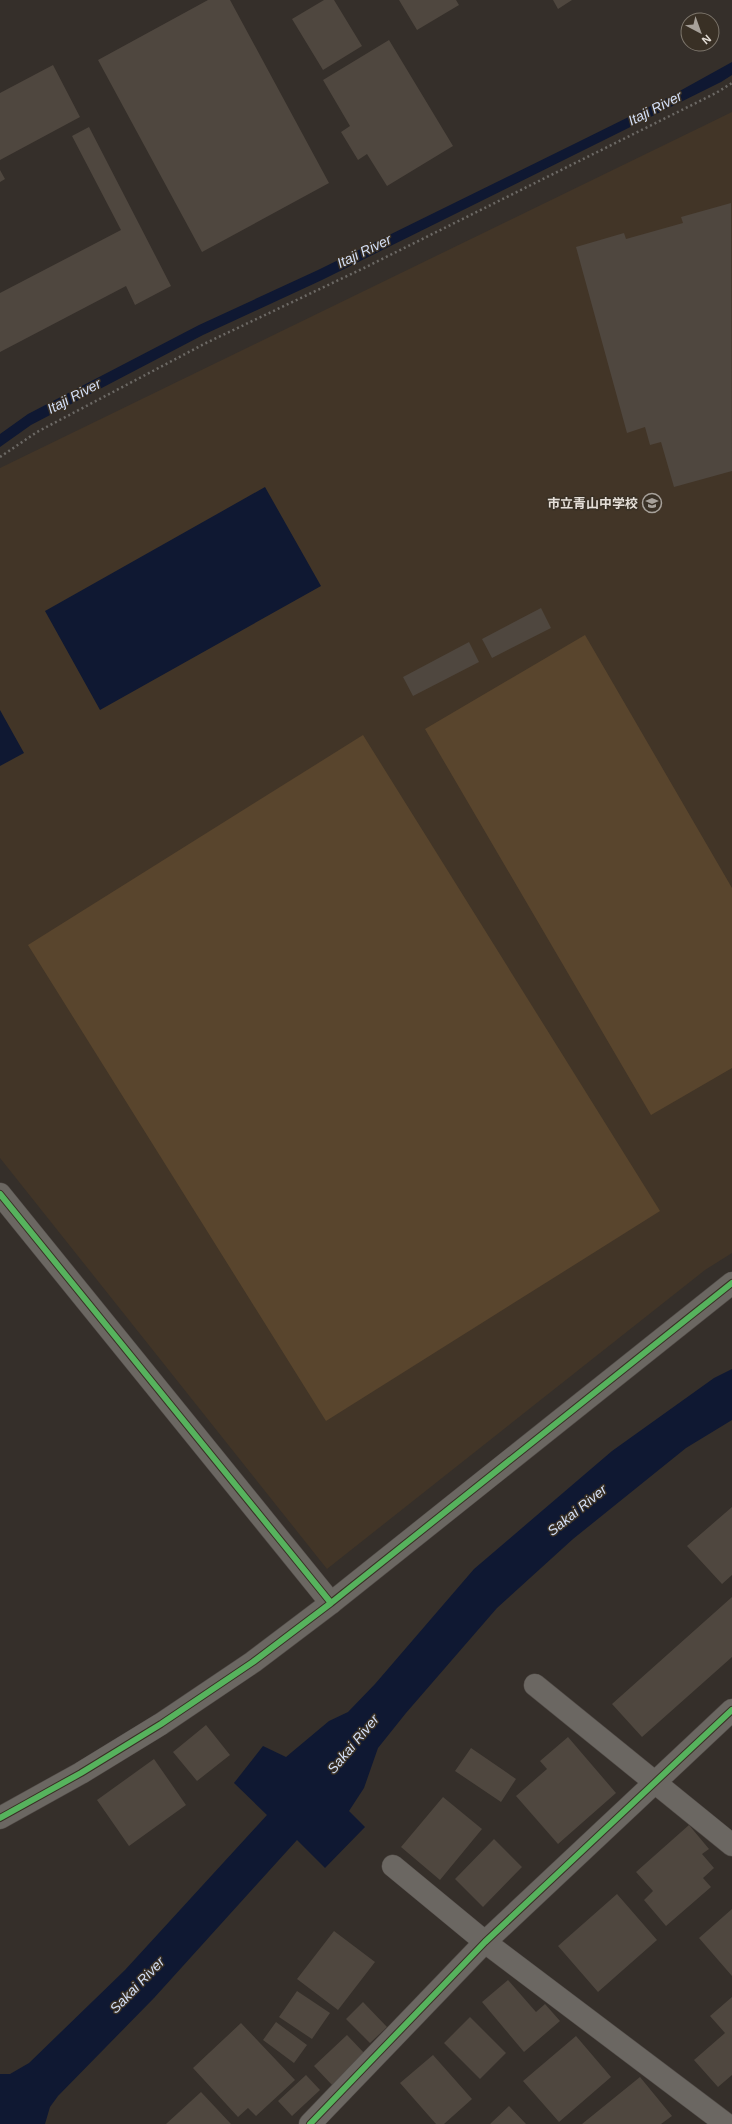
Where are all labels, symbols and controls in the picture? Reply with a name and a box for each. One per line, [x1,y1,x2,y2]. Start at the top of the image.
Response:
north arrow [680,12,720,52]
text: N [700,32,713,47]
water label: Itaji River [625,87,686,128]
water label: Itaji River [334,230,395,271]
water label: Itaji River [44,375,105,417]
school or university icon: 市立青山中学校 [641,492,663,514]
place label: 市立青山中学校 [547,496,638,511]
water label: Sakai River [544,1480,611,1539]
water label: Sakai River [324,1710,383,1777]
water label: Sakai River [106,1953,169,2016]

